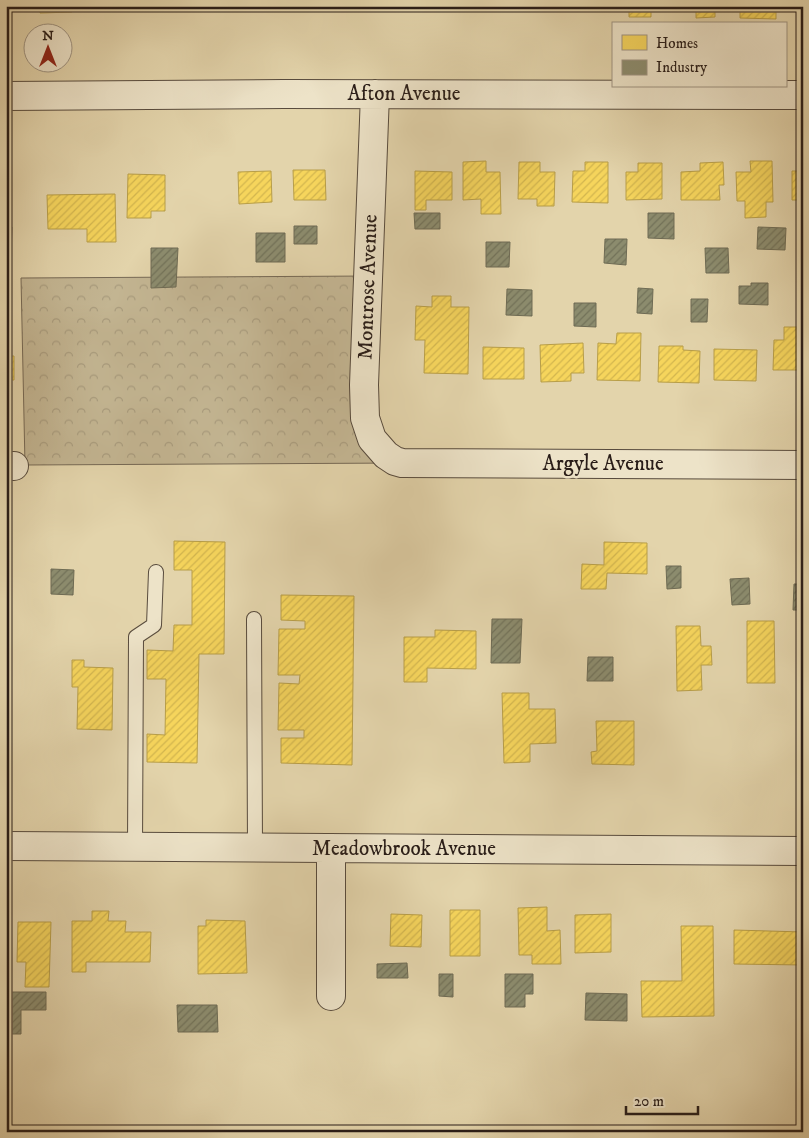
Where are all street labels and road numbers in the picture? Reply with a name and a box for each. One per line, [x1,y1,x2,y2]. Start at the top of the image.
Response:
street label: Afton Avenue [347,81,461,107]
street label: Montrose Avenue [352,214,384,360]
street label: Argyle Avenue [542,451,664,477]
street label: Meadowbrook Avenue [312,836,496,862]

